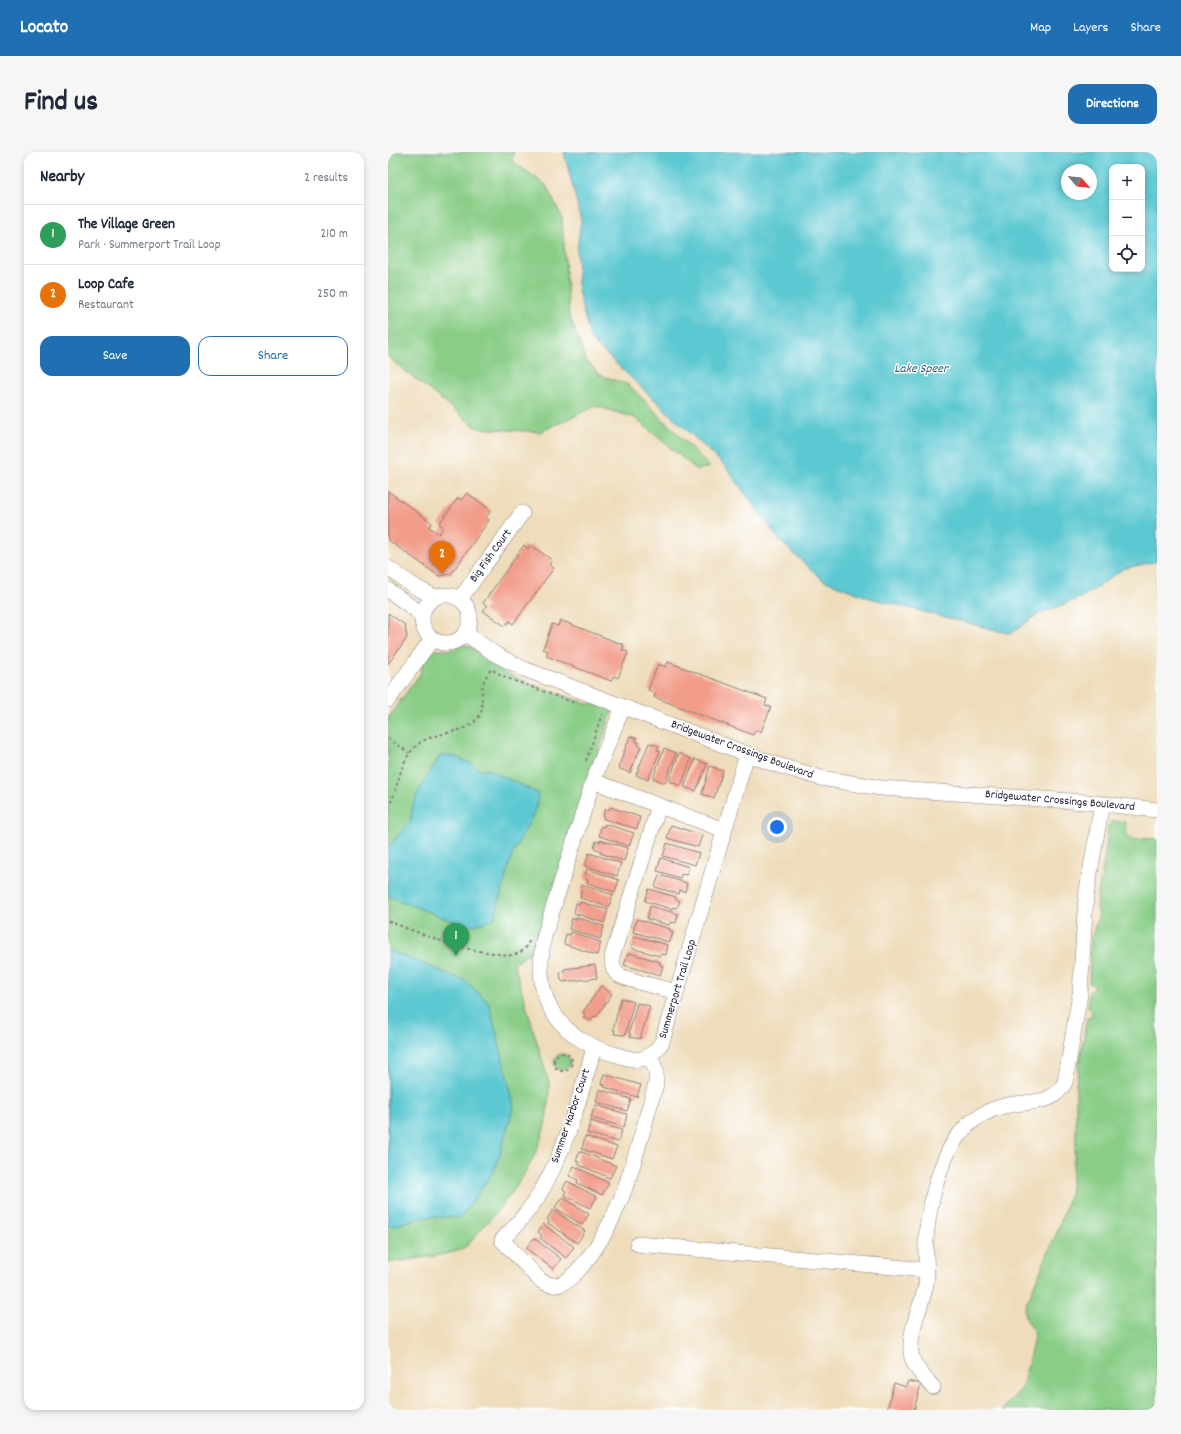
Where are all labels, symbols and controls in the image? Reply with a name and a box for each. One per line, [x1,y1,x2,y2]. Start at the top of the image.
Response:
text: Locato [20,15,68,42]
text: Map [1030,18,1051,38]
text: Layers [1073,18,1108,38]
text: Share [1130,18,1161,38]
text: Find us [24,84,98,124]
button: Directions [1068,84,1157,124]
north arrow [1061,164,1097,200]
map controls [1109,164,1145,272]
button: + [1109,164,1145,200]
text: Nearby [40,166,84,190]
text: 2 results [304,169,348,188]
button: − [1109,200,1145,236]
text: The Village Green [78,214,175,236]
text: 1 [52,225,54,244]
text: 210 m [320,225,348,244]
text: Park · Summerport Trail Loop [78,236,221,255]
button: locate [1109,236,1145,272]
text: Loop Cafe [78,274,134,296]
text: 2 [50,285,56,304]
text: 250 m [317,285,348,304]
text: Restaurant [78,296,134,315]
button: Save [40,336,190,376]
button: Share [198,336,348,376]
water label: Lake Speer [894,360,950,379]
street label: Big Fish Court [466,525,516,586]
pin: 2 [429,541,455,574]
street label: Bridgewater Crossings Boulevard [668,716,816,784]
street label: Bridgewater Crossings Boulevard [984,786,1136,816]
your location [767,817,787,837]
pin: 1 [443,923,469,956]
street label: Summerport Trail Loop [655,937,701,1041]
street label: Summer Harbor Court [547,1066,595,1165]

